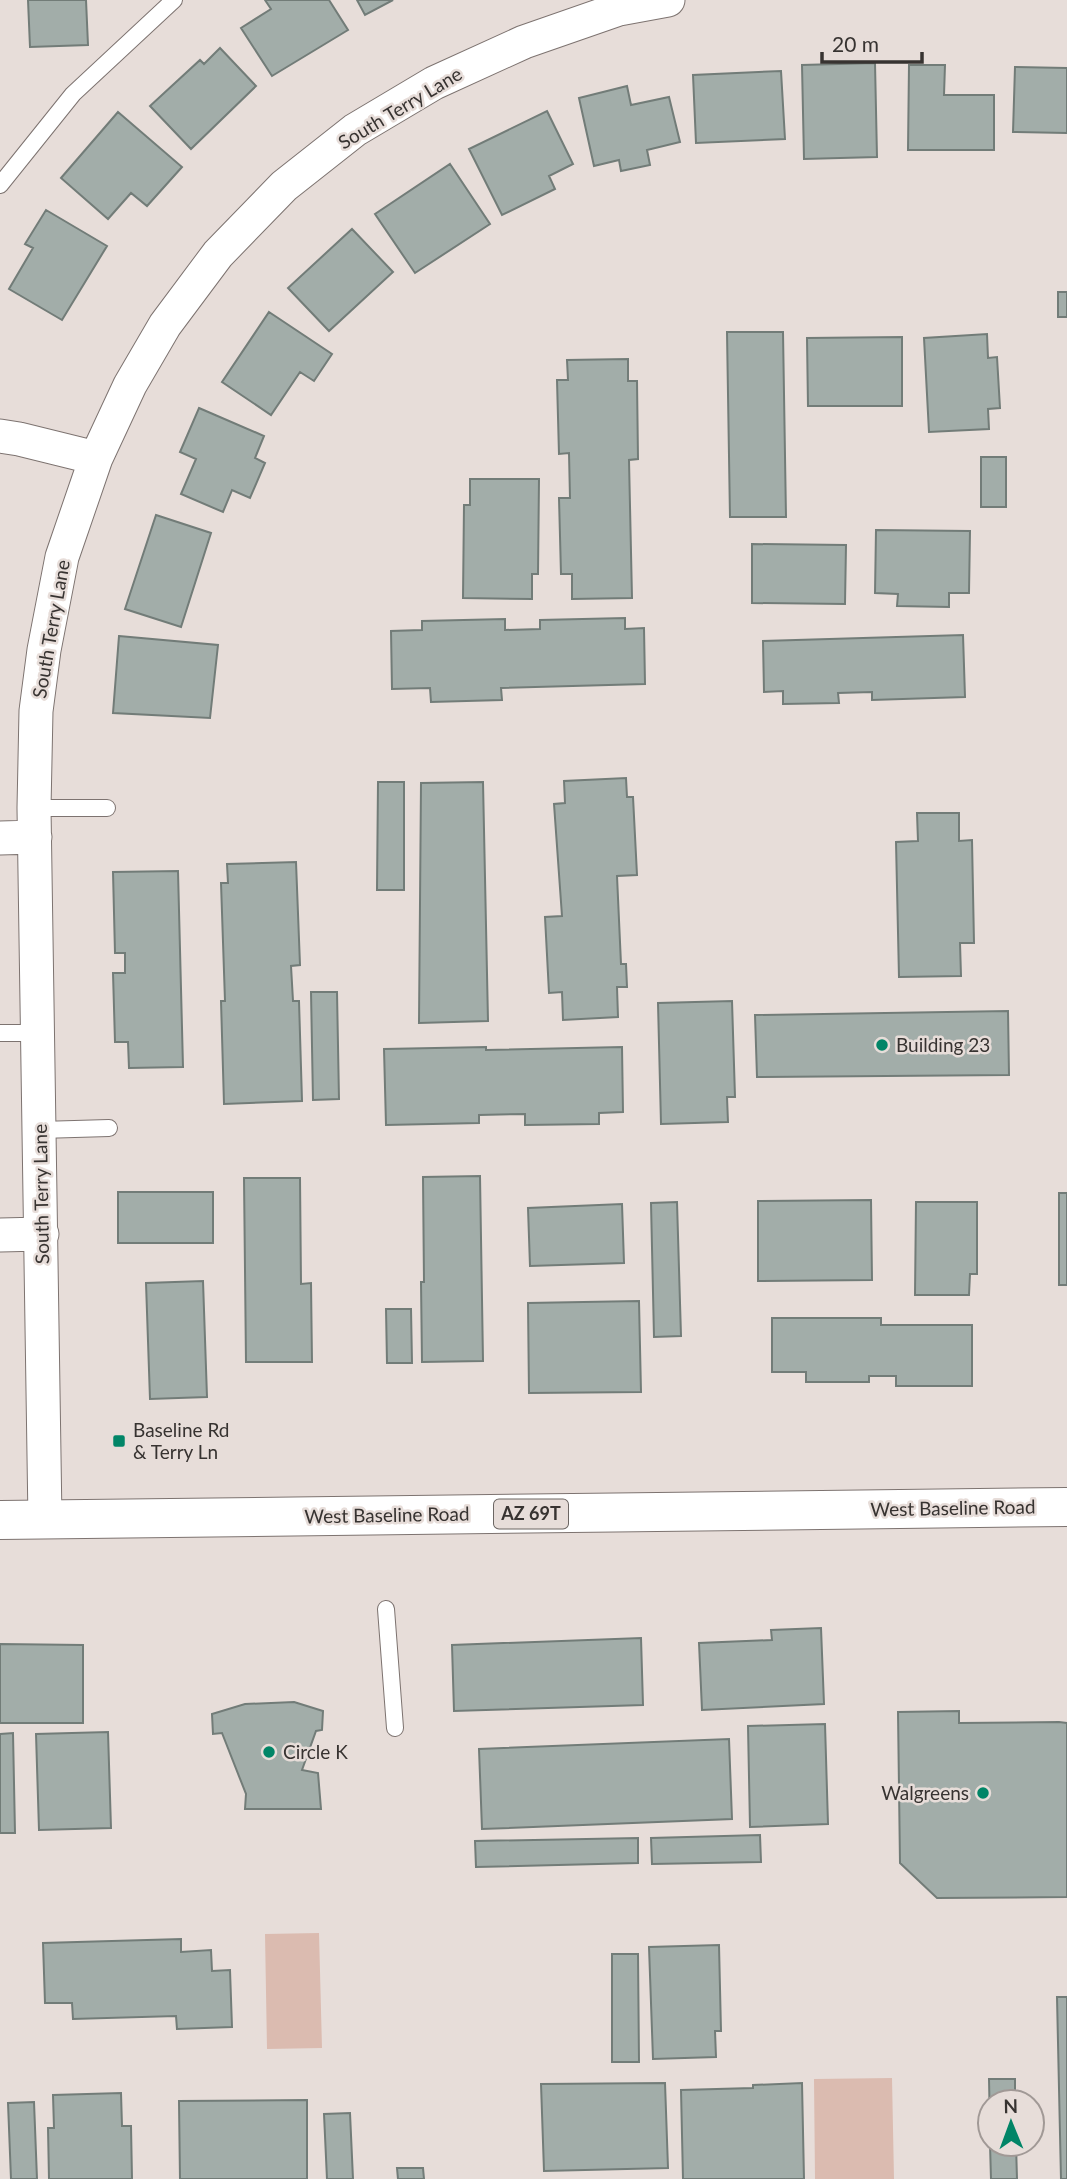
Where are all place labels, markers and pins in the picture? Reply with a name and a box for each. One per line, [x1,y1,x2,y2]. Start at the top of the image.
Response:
place label: Building 23 [896,1033,990,1056]
marker: Building 23 [874,1037,890,1053]
place label: Baseline Rd & Terry Ln [133,1418,229,1463]
marker: Baseline Rd & Terry Ln [111,1433,127,1449]
place label: Circle K [283,1740,348,1763]
marker: Circle K [261,1744,277,1760]
place label: Walgreens [881,1781,969,1804]
marker: Walgreens [975,1785,991,1801]

